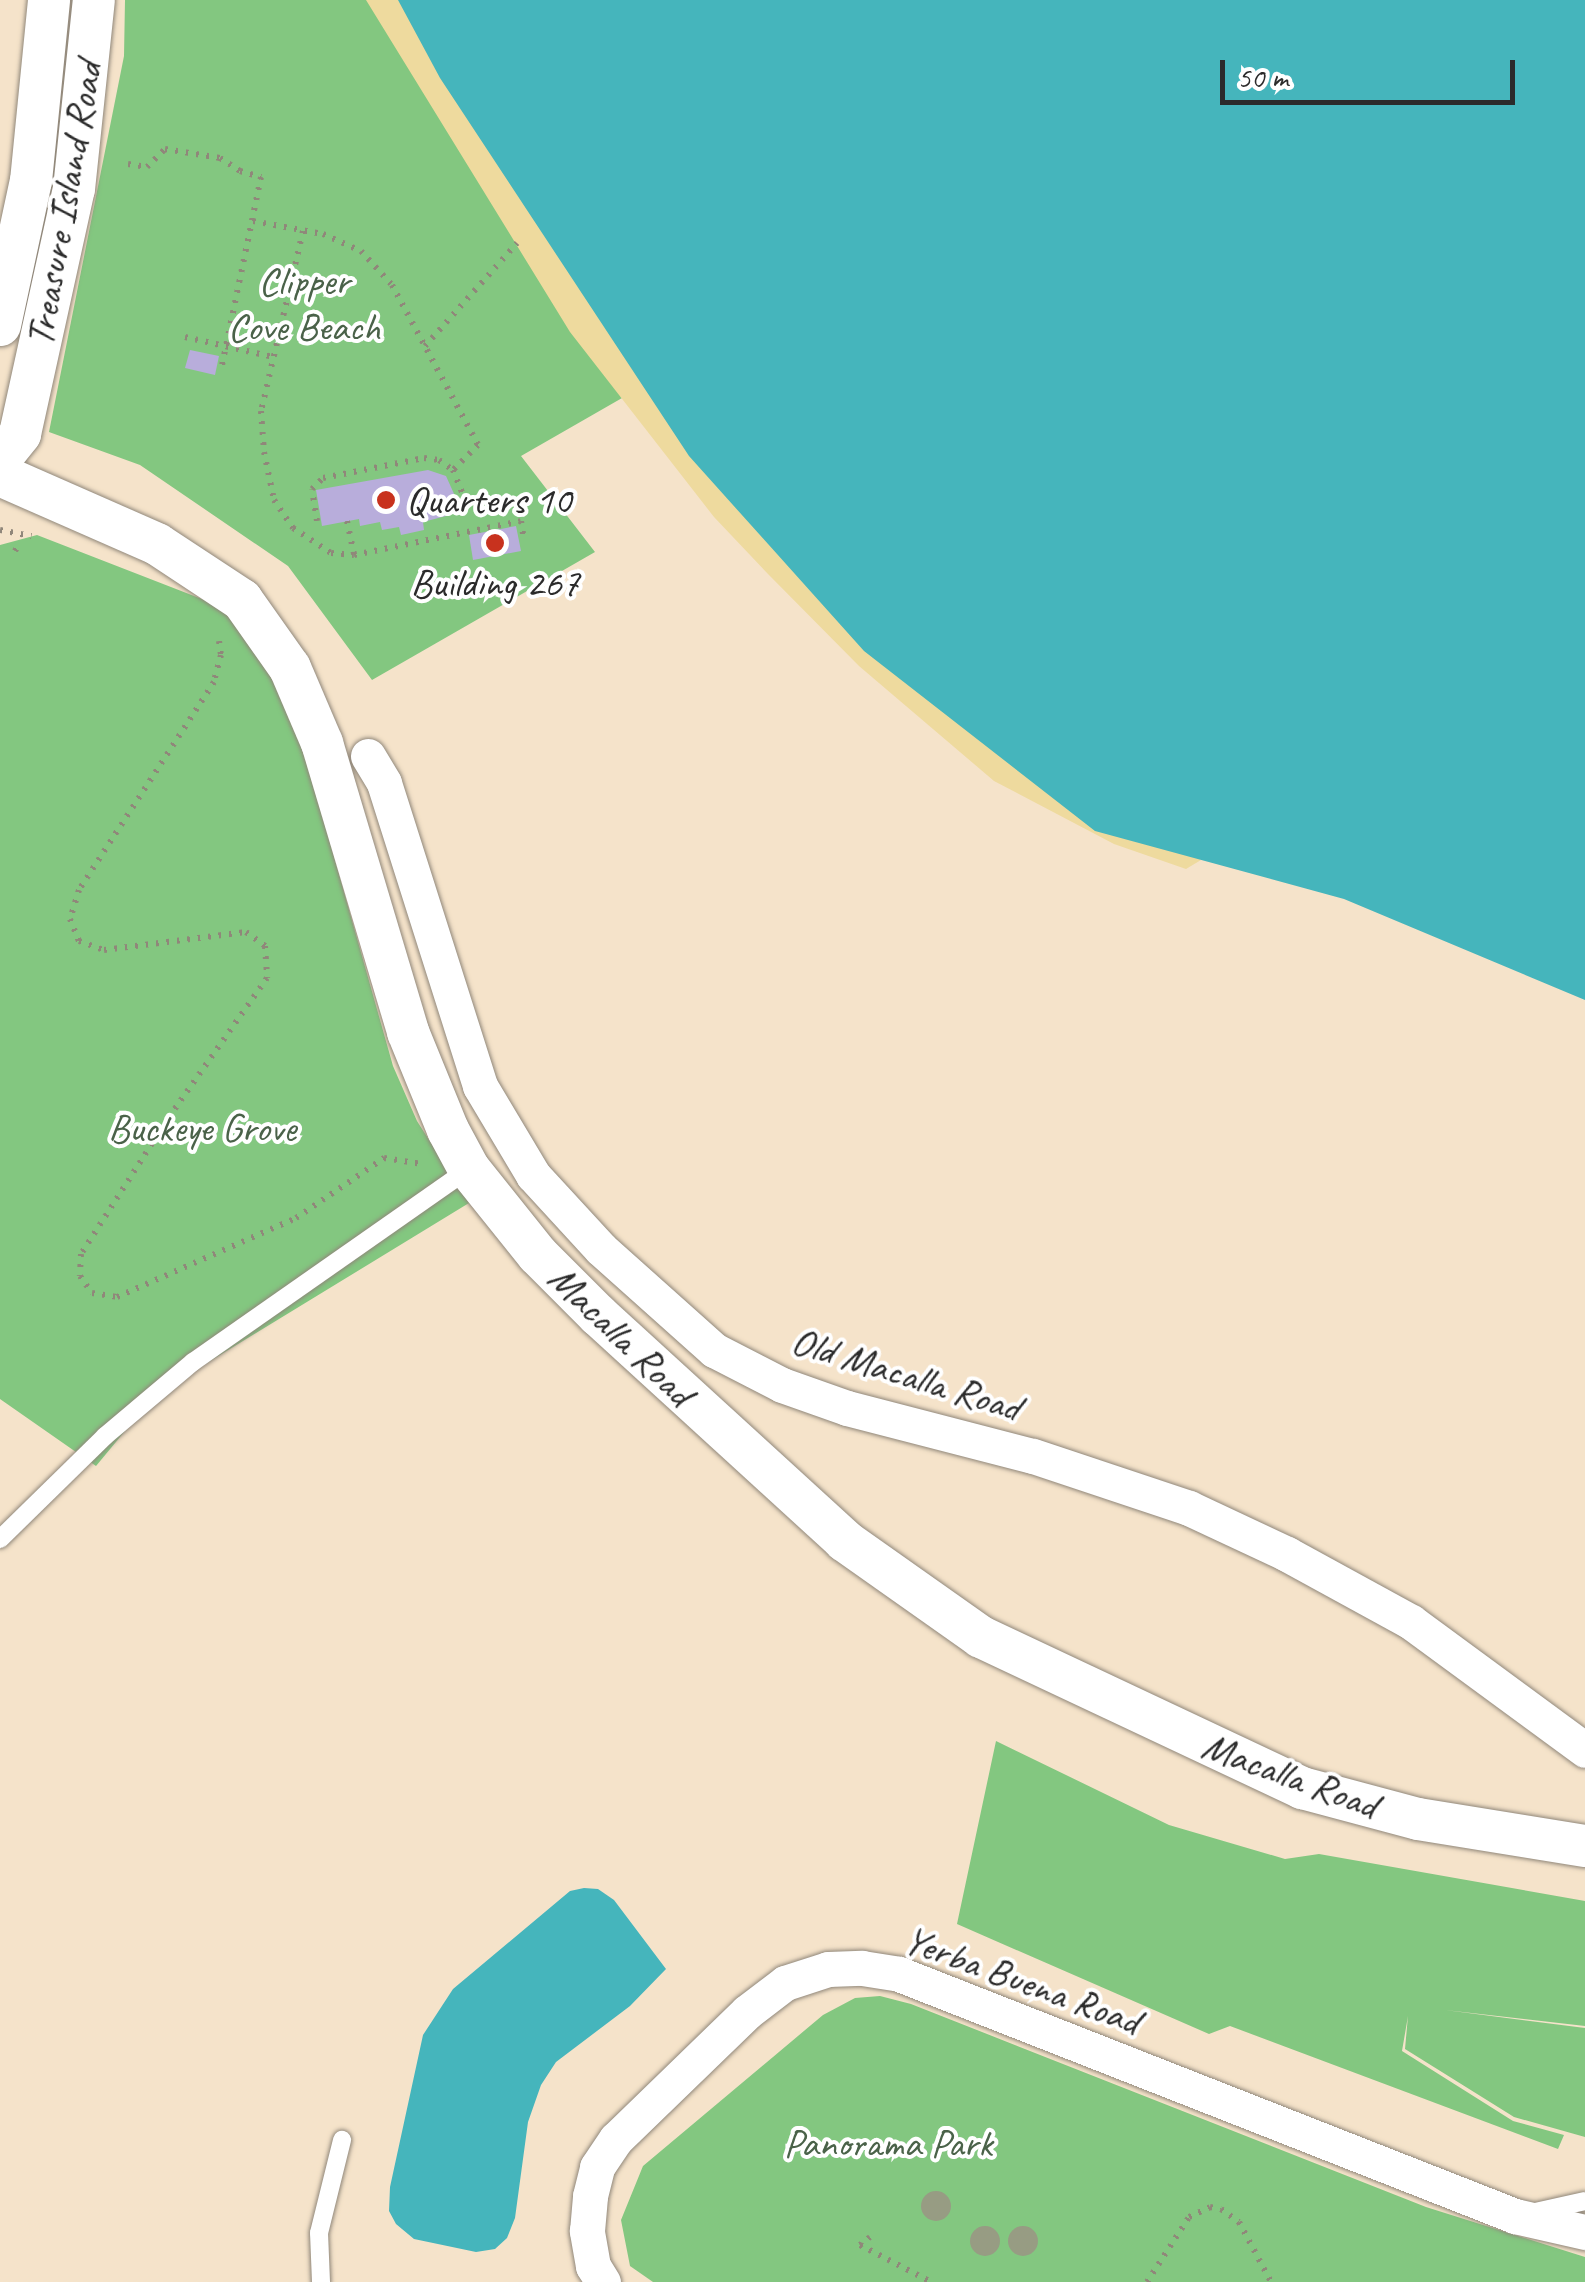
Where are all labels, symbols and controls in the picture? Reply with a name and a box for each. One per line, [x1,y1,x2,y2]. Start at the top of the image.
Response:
scale bar [1225,40,1520,102]
street label: Treasure Island Road [15,58,113,350]
text: 50 m [1237,58,1288,96]
park label: Clipper Cove Beach [228,257,380,351]
place label: Quarters 10 [406,476,571,524]
marker: Quarters 10 [375,489,397,511]
marker: Building 267 [484,532,506,554]
place label: Building 267 [411,559,579,607]
park label: Buckeye Grove [108,1104,296,1152]
street label: Macalla Road [538,1254,704,1416]
street label: Old Macalla Road [786,1317,1026,1431]
street label: Macalla Road [1196,1721,1384,1829]
street label: Yerba Buena Road [897,1915,1147,2045]
park label: Panorama Park [783,2119,993,2167]

